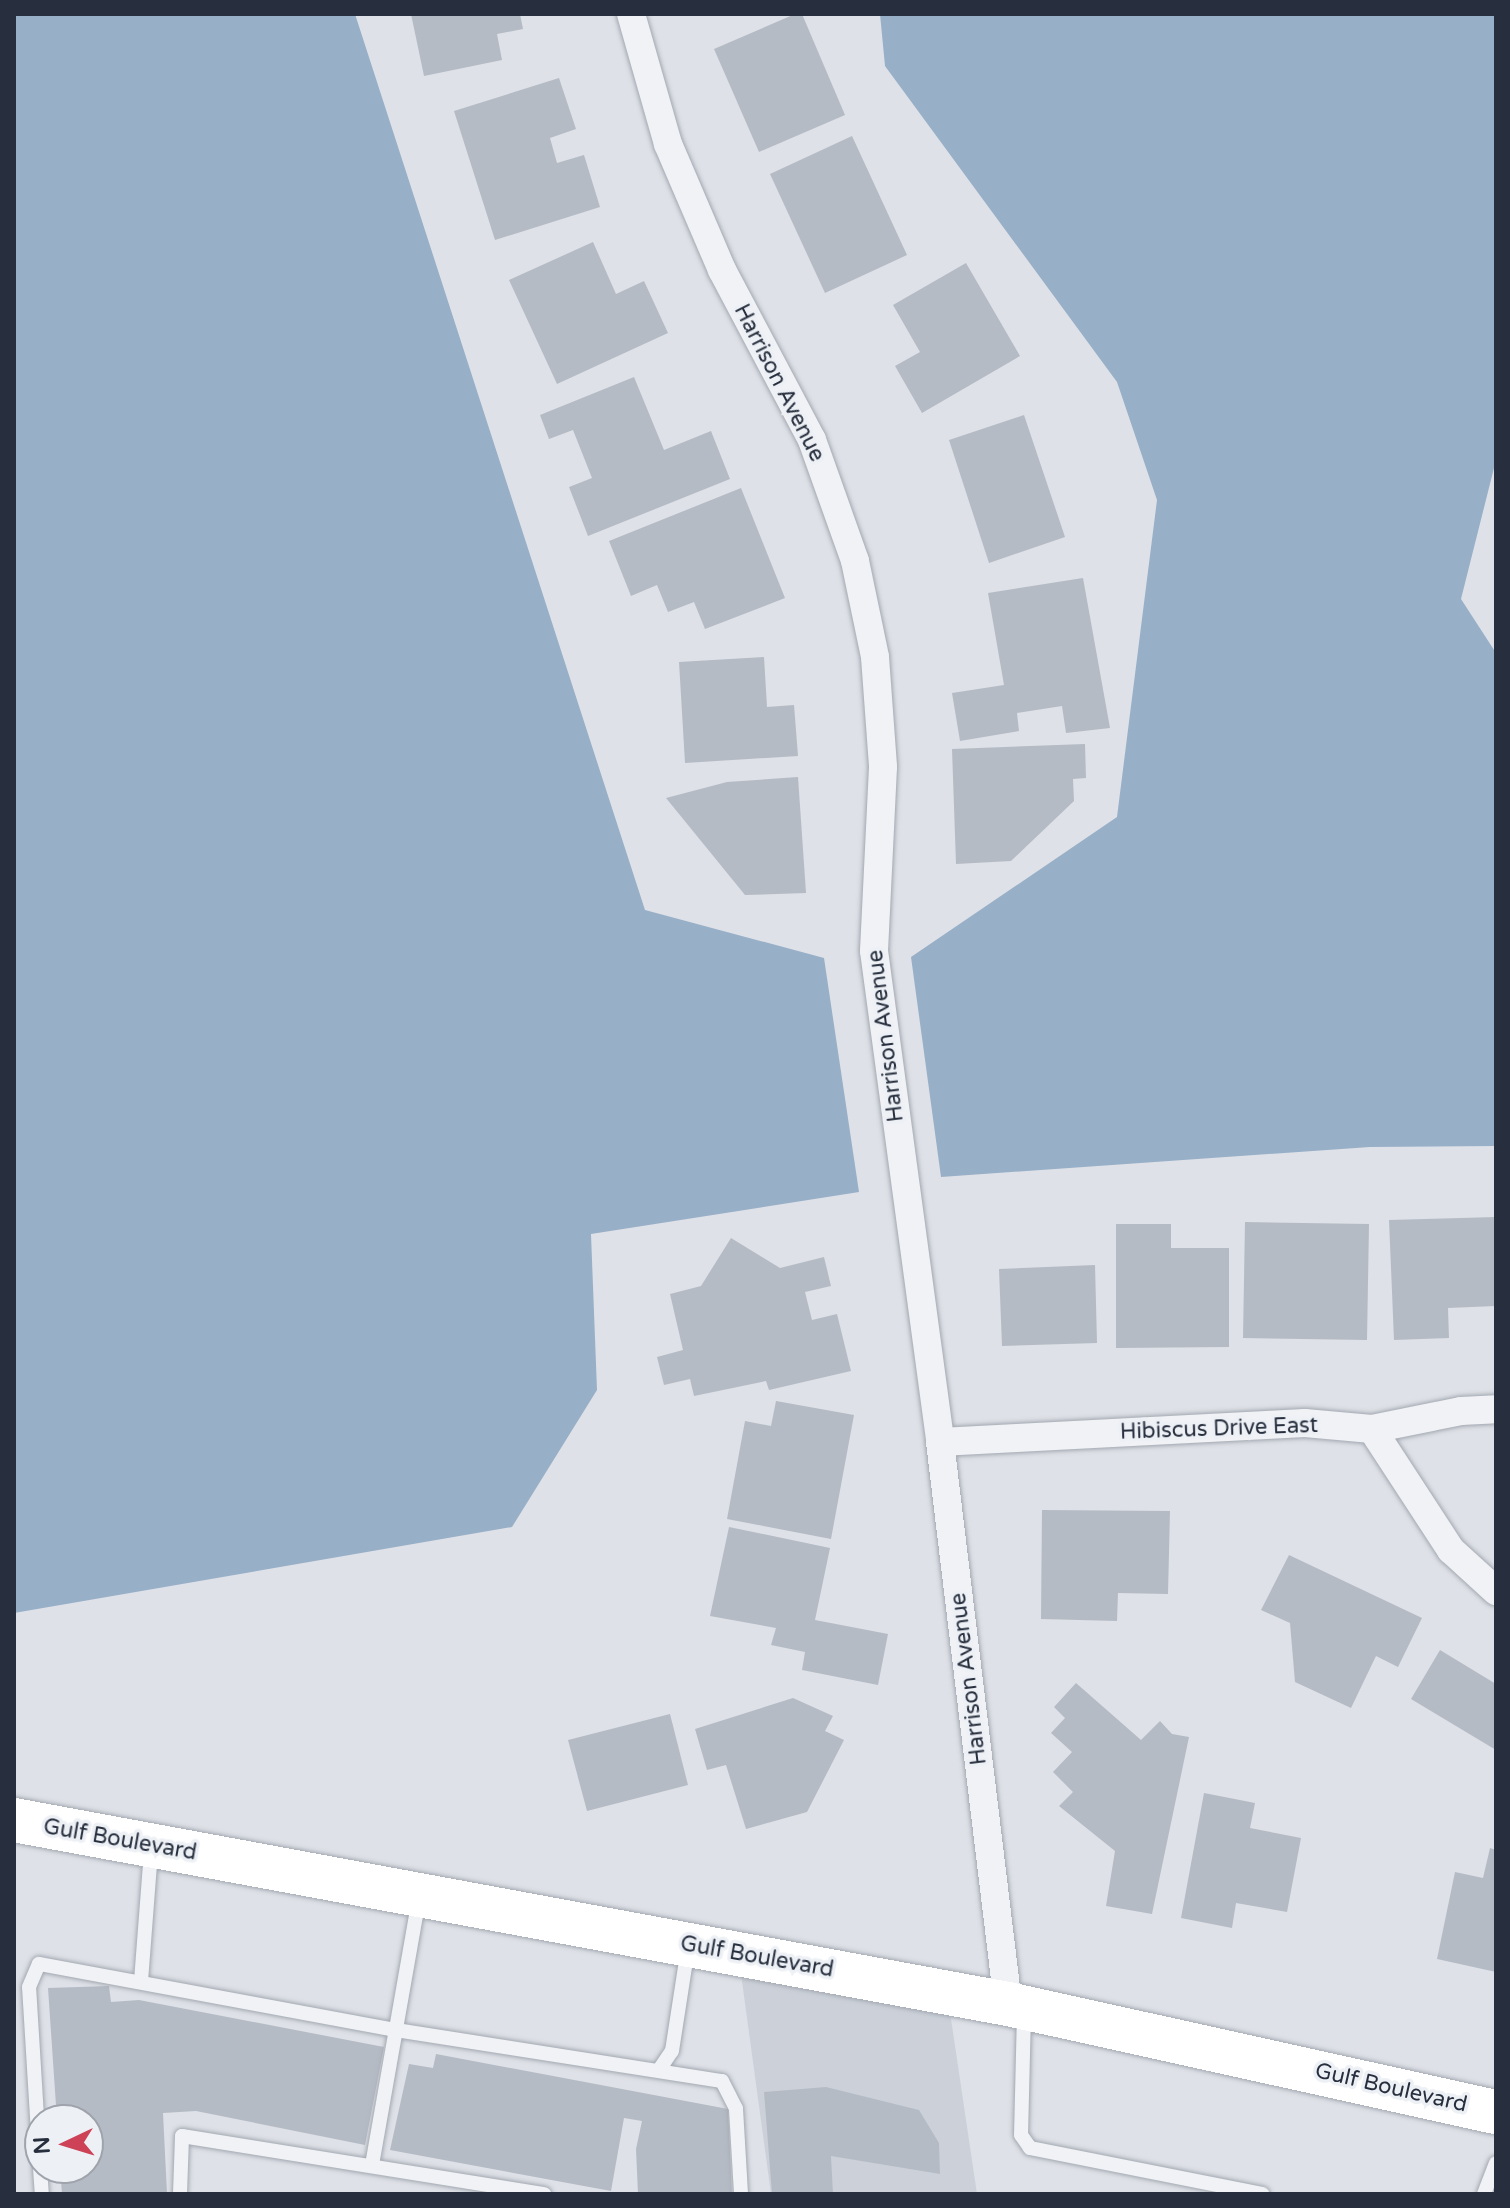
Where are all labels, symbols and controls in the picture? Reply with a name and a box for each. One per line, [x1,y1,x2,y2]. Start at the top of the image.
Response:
street label: Harrison Avenue [728,300,830,466]
street label: Harrison Avenue [862,948,910,1124]
street label: Hibiscus Drive East [1119,1412,1319,1446]
street label: Harrison Avenue [945,1591,993,1767]
street label: Gulf Boulevard [41,1814,199,1866]
street label: Gulf Boulevard [678,1931,836,1983]
street label: Gulf Boulevard [1312,2058,1470,2118]
north arrow [24,2104,104,2184]
text: N [28,2136,56,2155]

